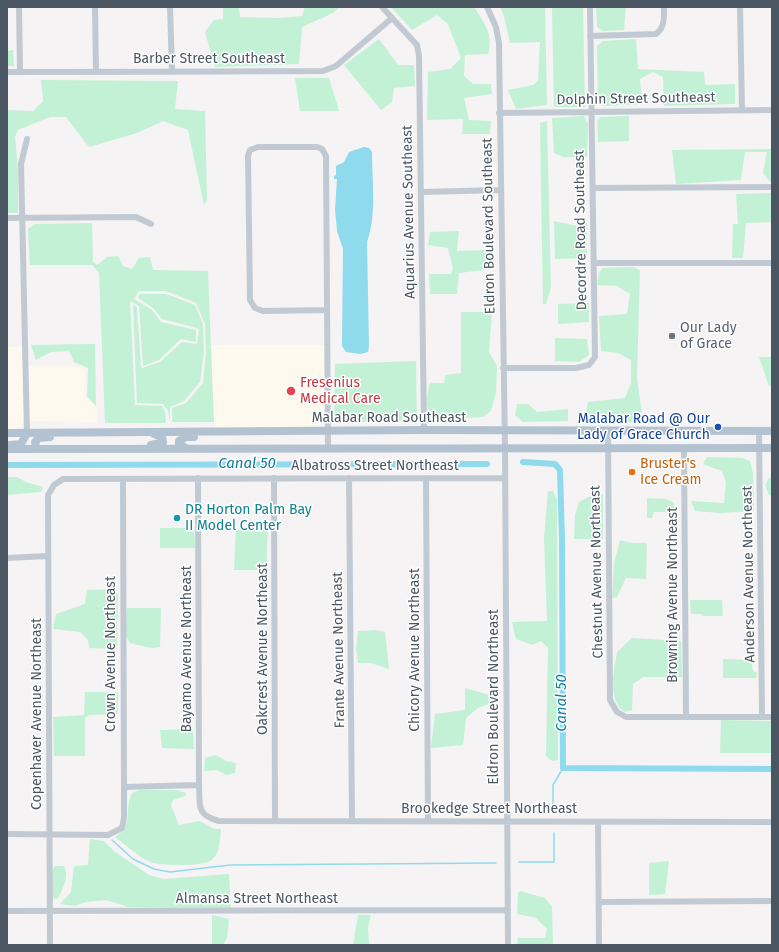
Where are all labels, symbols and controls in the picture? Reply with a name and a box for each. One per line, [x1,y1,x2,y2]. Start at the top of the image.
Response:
street label: Barber Street Southeast [133,51,285,67]
street label: Dolphin Street Southeast [556,89,716,109]
street label: Aquarius Avenue Southeast [399,125,419,299]
street label: Eldron Boulevard Southeast [479,138,499,314]
street label: Decordre Road Southeast [571,150,591,310]
place label: Our Lady of Grace [680,320,737,352]
marker: Our Lady of Grace [667,331,677,341]
place label: Fresenius Medical Care [300,375,381,408]
marker: Fresenius Medical Care [285,385,297,397]
street label: Malabar Road Southeast [312,410,466,426]
place label: Malabar Road @ Our Lady of Grace Church [577,411,710,444]
marker: Malabar Road @ Our Lady of Grace Church [713,422,723,432]
water label: Canal 50 [218,455,276,473]
place label: Bruster's Ice Cream [640,456,702,488]
street label: Albatross Street Northeast [291,458,459,474]
marker: Bruster's Ice Cream [627,467,637,477]
street label: Chestnut Avenue Northeast [587,485,607,659]
street label: Anderson Avenue Northeast [739,485,759,663]
place label: DR Horton Palm Bay II Model Center [185,502,312,534]
street label: Browning Avenue Northeast [665,507,681,683]
marker: DR Horton Palm Bay II Model Center [172,513,182,523]
street label: Oakcrest Avenue Northeast [255,563,271,735]
street label: Bayamo Avenue Northeast [179,565,195,733]
street label: Chicory Avenue Northeast [407,568,423,732]
street label: Frante Avenue Northeast [329,572,349,728]
street label: Crown Avenue Northeast [103,576,119,732]
street label: Eldron Boulevard Northeast [486,609,502,785]
street label: Copenhaver Avenue Northeast [29,618,45,810]
water label: Canal 50 [553,674,571,732]
street label: Brookedge Street Northeast [401,801,577,817]
street label: Almansa Street Northeast [176,891,338,907]

